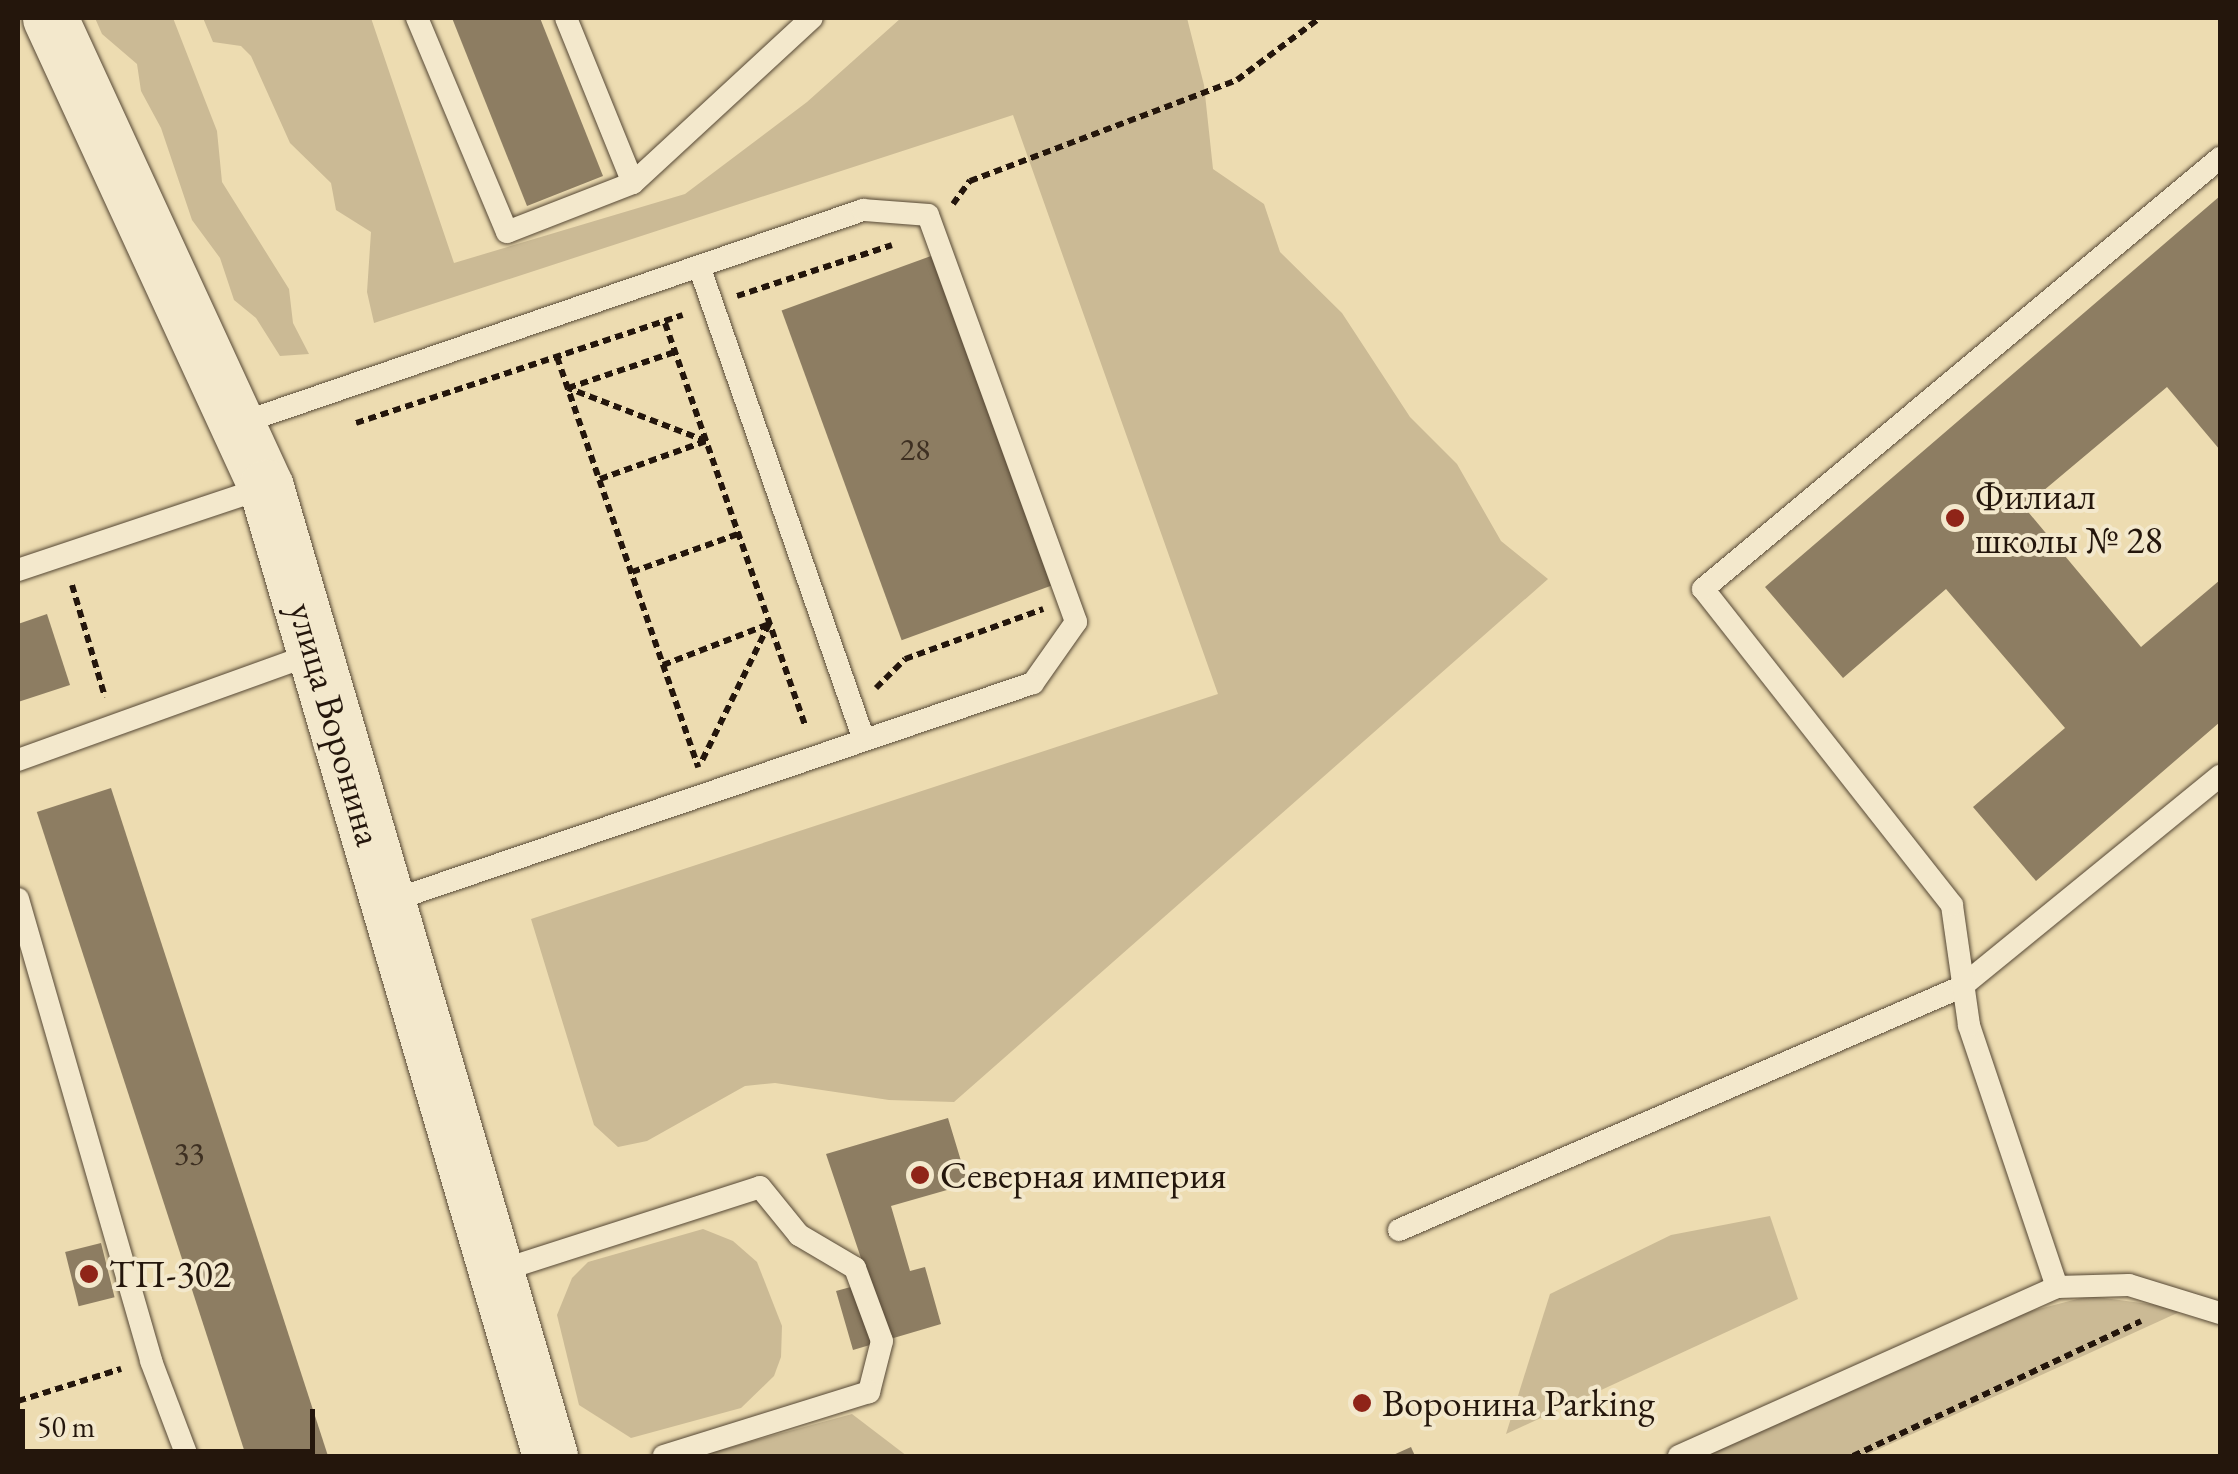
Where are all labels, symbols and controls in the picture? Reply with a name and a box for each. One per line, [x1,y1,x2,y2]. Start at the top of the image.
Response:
house number: 28 [900,430,930,468]
place label: Филиал школы № 28 [1975,473,2163,562]
marker: Филиал школы № 28 [1944,507,1966,529]
street label: улица Воронина [280,597,392,851]
house number: 33 [174,1134,204,1172]
place label: Северная империя [940,1152,1227,1198]
marker: Северная империя [909,1164,931,1186]
place label: ТП-302 [109,1251,231,1297]
marker: ТП-302 [78,1263,100,1285]
place label: Воронина Parking [1382,1380,1655,1426]
scale bar [25,1389,320,1451]
marker: Воронина Parking [1351,1392,1373,1414]
text: 50 m [37,1407,95,1446]

